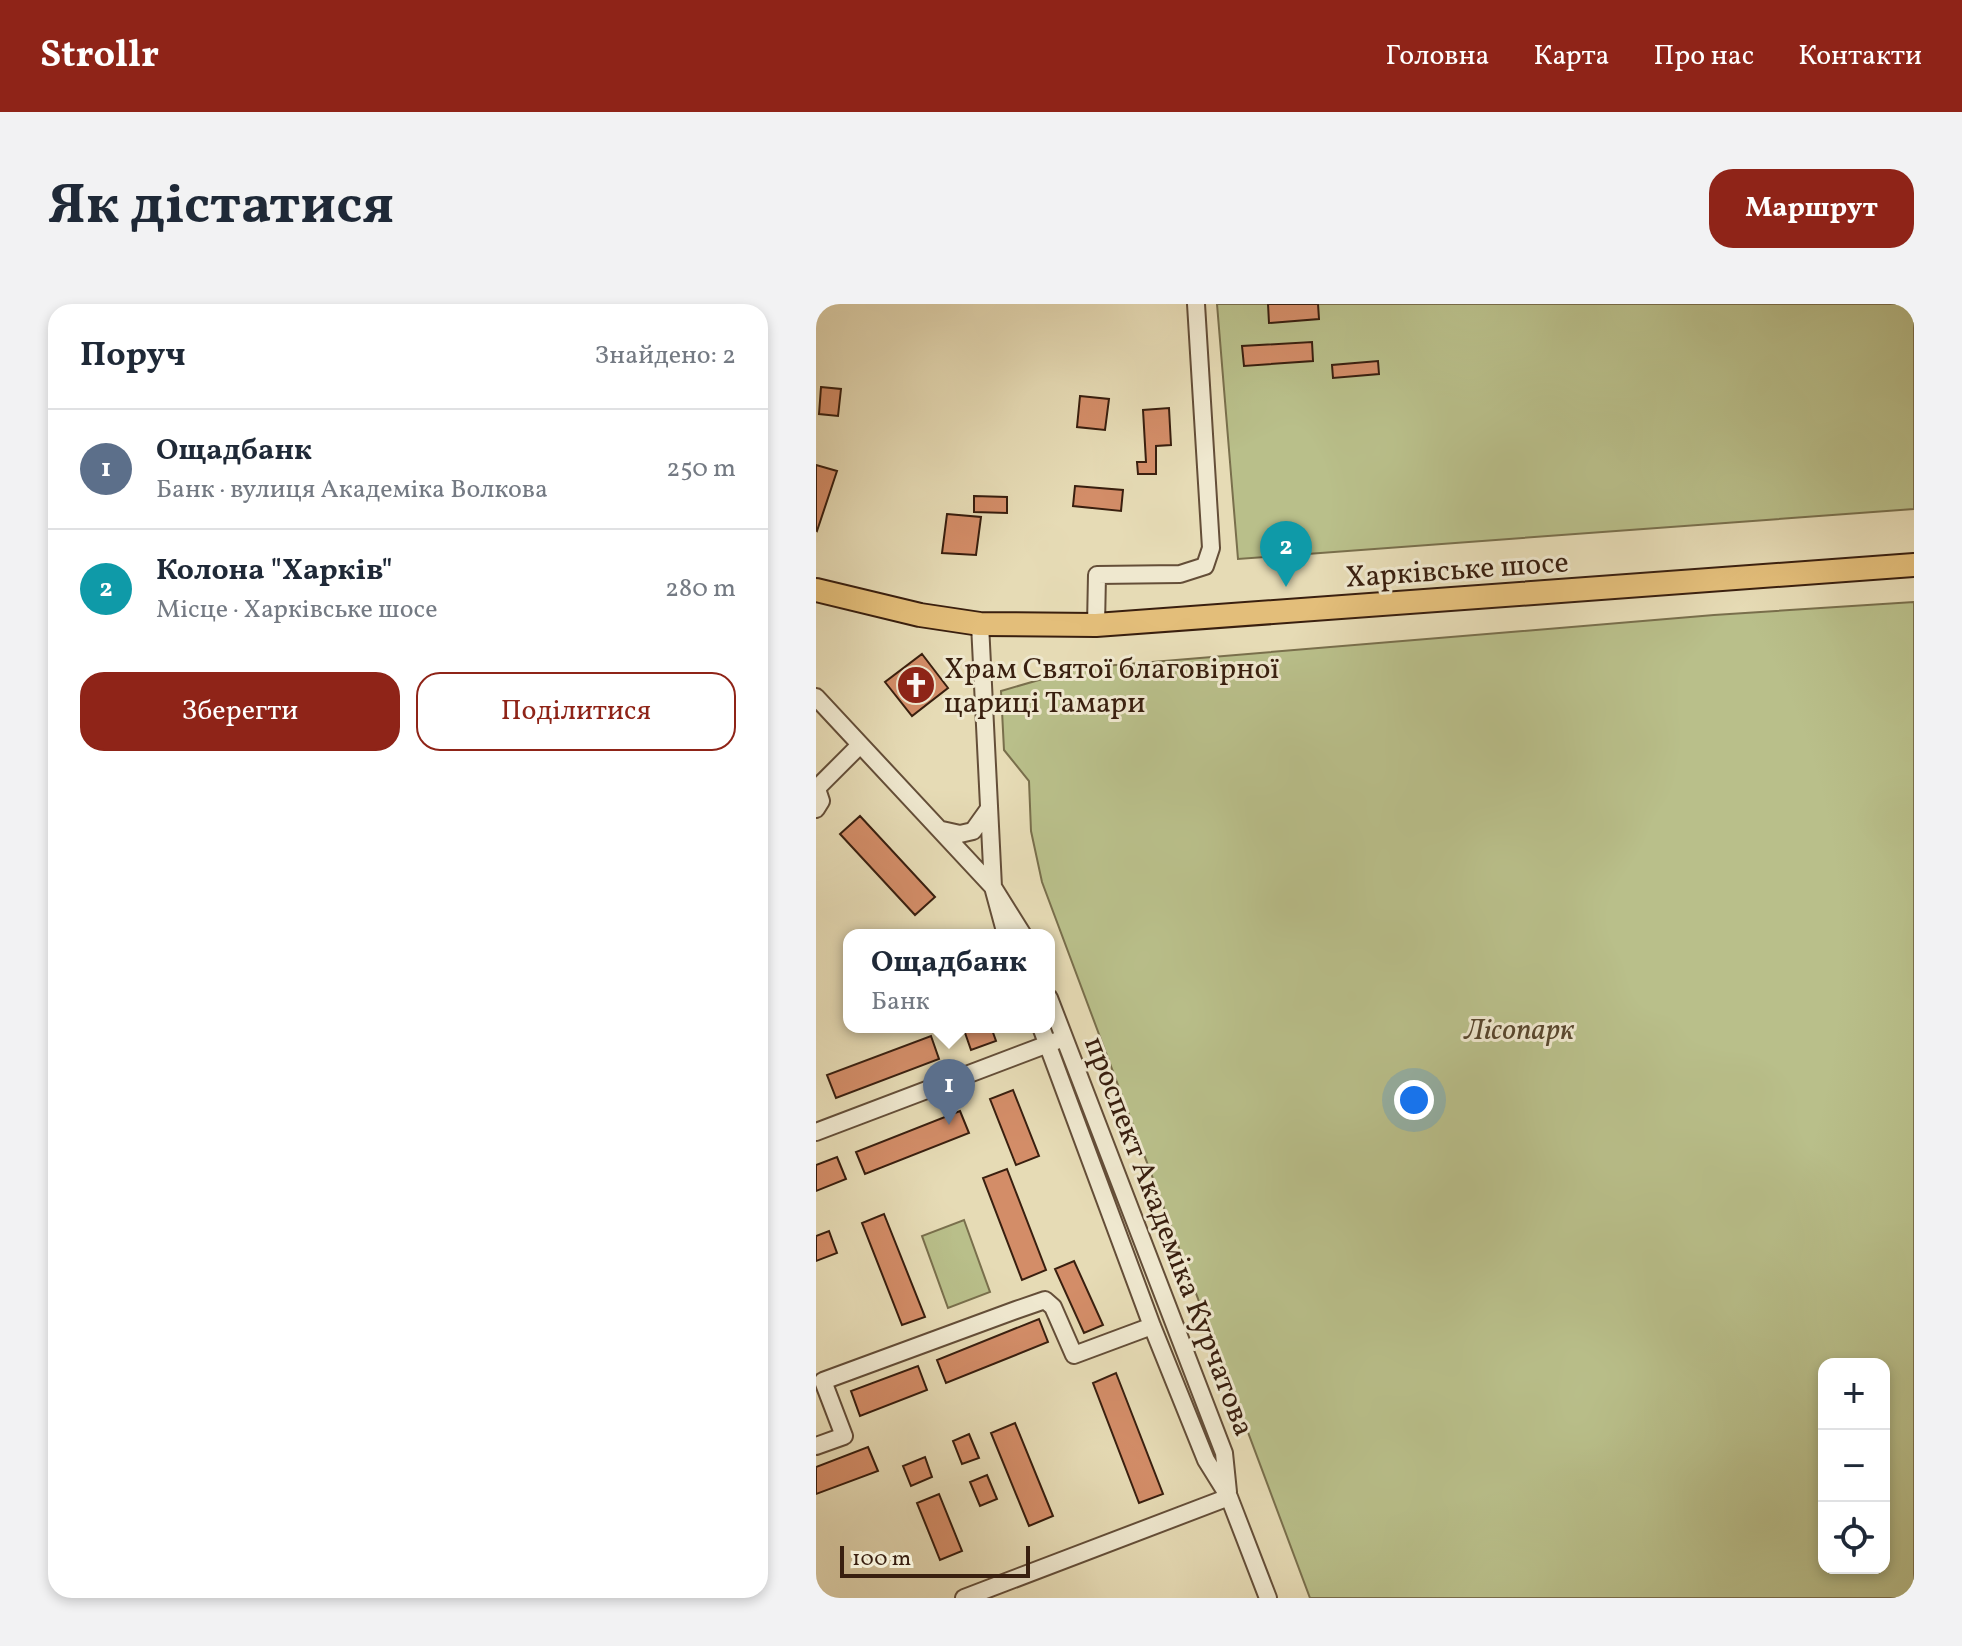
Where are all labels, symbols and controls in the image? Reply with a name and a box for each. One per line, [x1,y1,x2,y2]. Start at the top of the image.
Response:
text: Strollr [40,30,159,83]
text: Головна [1386,37,1490,76]
text: Карта [1534,37,1610,76]
text: Про нас [1654,37,1754,76]
text: Контакти [1798,37,1922,76]
text: Як дістатися [48,169,394,247]
button: Маршрут [1709,169,1914,248]
text: Поруч [80,333,186,380]
text: Знайдено: 2 [595,338,736,374]
text: Ощадбанк [156,430,312,472]
text: 1 [101,451,111,487]
text: 250 m [666,451,736,487]
text: Банк · вулиця Академіка Волкова [156,472,548,508]
pin: 2 [1260,521,1312,587]
street label: Харківське шосе [1344,542,1570,600]
text: Колона "Харків" [156,550,393,592]
text: 2 [99,571,113,607]
text: 280 m [665,571,736,607]
text: Місце · Харківське шосе [156,592,437,628]
place label: Храм Святої благовірної цариці Тамари [944,649,1279,725]
church icon: Храм Святої благовірної цариці Тамари [895,664,937,706]
button: Зберегти [80,672,400,751]
button: Поділитися [416,672,736,751]
popup [843,929,1055,1033]
text: Ощадбанк [871,942,1027,984]
text: Банк [871,984,930,1020]
park label: Лісопарк [1463,1010,1575,1052]
street label: проспект Академіка Курчатова [1072,1031,1264,1443]
pin: 1 [923,1059,975,1125]
your location [1394,1080,1434,1120]
map controls [1818,1358,1890,1574]
button: + [1818,1358,1890,1430]
button: − [1818,1430,1890,1502]
button: locate [1818,1502,1890,1574]
scale bar [840,1542,1030,1578]
text: 100 m [852,1544,911,1575]

